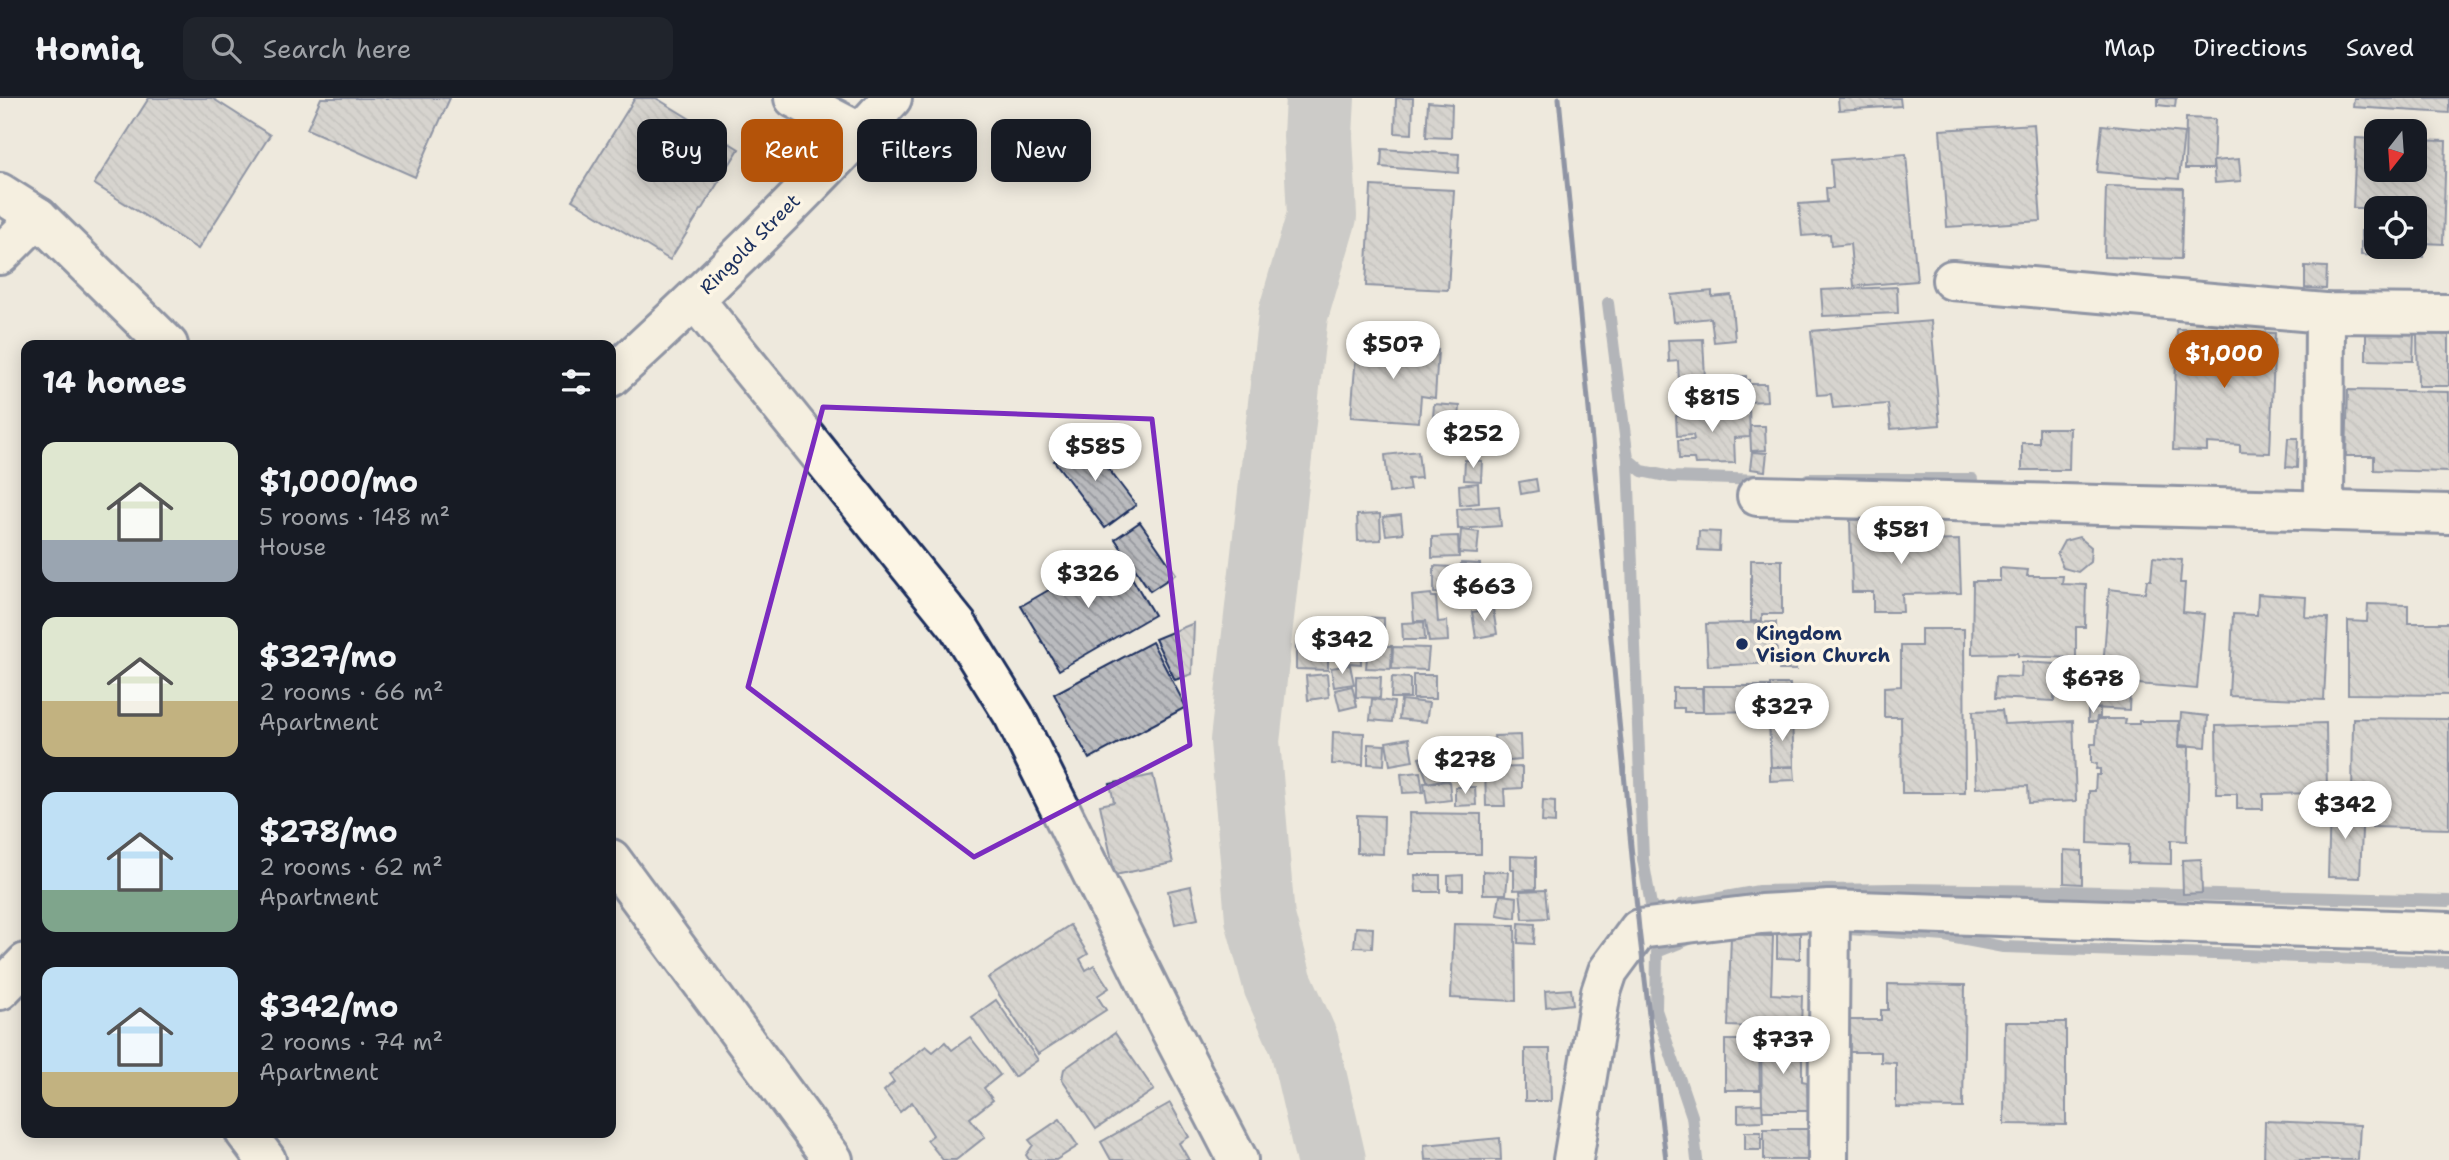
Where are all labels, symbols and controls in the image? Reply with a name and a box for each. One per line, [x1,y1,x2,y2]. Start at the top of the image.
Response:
search box [183,17,673,80]
text: Homiq [35,26,141,71]
icon: search [207,29,245,67]
text: Search here [263,31,411,66]
text: Map [2104,32,2155,64]
text: Directions [2193,32,2308,64]
text: Saved [2346,32,2414,64]
chip: Buy [637,119,727,182]
chip: Rent [741,119,843,182]
chip: Filters [857,119,977,182]
chip: New [991,119,1091,182]
north arrow [2364,119,2427,182]
map controls [2364,119,2427,259]
street label: Ringold Street [694,188,806,300]
button: locate [2364,196,2427,259]
pin: $507 [1352,322,1434,381]
text: $507 [1362,329,1424,359]
pin: $1,000 [2167,330,2281,390]
text: $1,000 [2185,338,2263,368]
text: 14 homes [42,362,187,403]
icon: filters [557,363,595,401]
pin: $815 [1671,374,1753,434]
text: $815 [1684,382,1740,412]
pin: $252 [1432,410,1514,470]
text: $252 [1442,418,1504,448]
pin: $585 [1054,424,1136,483]
text: $585 [1065,431,1125,461]
text: $1,000/mo [259,461,418,502]
icon: home [98,470,182,554]
text: 5 rooms · 148 m² [259,502,450,532]
pin: $581 [1860,506,1942,566]
text: $581 [1873,514,1929,544]
text: House [259,532,327,562]
pin: $326 [1047,550,1129,610]
text: $326 [1057,558,1119,588]
pin: $663 [1443,564,1525,623]
text: $663 [1452,571,1516,601]
pin: $342 [1301,616,1383,676]
place label: Kingdom Vision Church [1756,621,1890,668]
text: $342 [1311,624,1373,654]
text: $327/mo [259,636,397,677]
marker: Kingdom Vision Church [1734,636,1750,652]
icon: home [98,645,182,729]
pin: $678 [2052,656,2134,715]
text: $678 [2062,663,2124,693]
text: 2 rooms · 66 m² [259,677,444,707]
pin: $327 [1741,684,1823,743]
text: $327 [1751,691,1813,721]
text: Apartment [259,707,379,737]
pin: $278 [1424,736,1506,796]
text: $278 [1434,744,1496,774]
pin: $342 [2304,782,2386,841]
text: $342 [2314,789,2376,819]
text: $278/mo [259,811,398,852]
icon: home [98,820,182,904]
text: 2 rooms · 62 m² [259,852,443,882]
text: Apartment [259,882,379,912]
text: $342/mo [259,986,398,1027]
icon: home [98,995,182,1079]
pin: $737 [1742,1016,1824,1076]
text: $737 [1752,1024,1814,1054]
text: 2 rooms · 74 m² [259,1027,443,1057]
text: Apartment [259,1057,379,1087]

